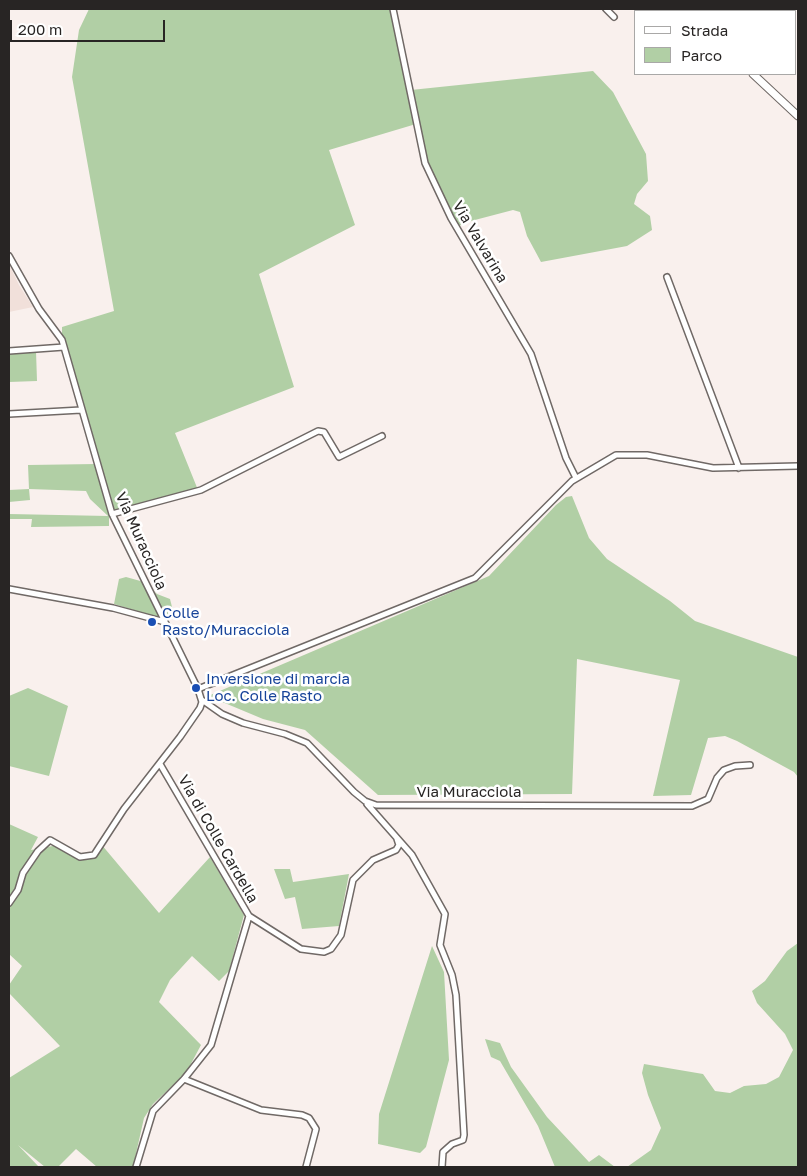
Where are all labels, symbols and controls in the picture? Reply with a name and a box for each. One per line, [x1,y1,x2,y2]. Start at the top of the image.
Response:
scale bar [12,10,168,42]
legend [634,10,797,75]
text: 200 m [18,20,62,38]
text: Strada [681,21,728,39]
text: Parco [681,46,722,64]
street label: Via Valvarina [448,198,512,286]
street label: Via Muracciola [111,489,171,593]
place label: Colle Rasto/Muracciola [162,604,289,639]
marker: Colle Rasto/Muracciola [146,616,158,628]
place label: Inversione di marcia Loc. Colle Rasto [206,670,350,705]
marker: Inversione di marcia Loc. Colle Rasto [190,682,202,694]
street label: Via di Colle Cardella [174,772,262,906]
street label: Via Muracciola [416,783,522,801]

